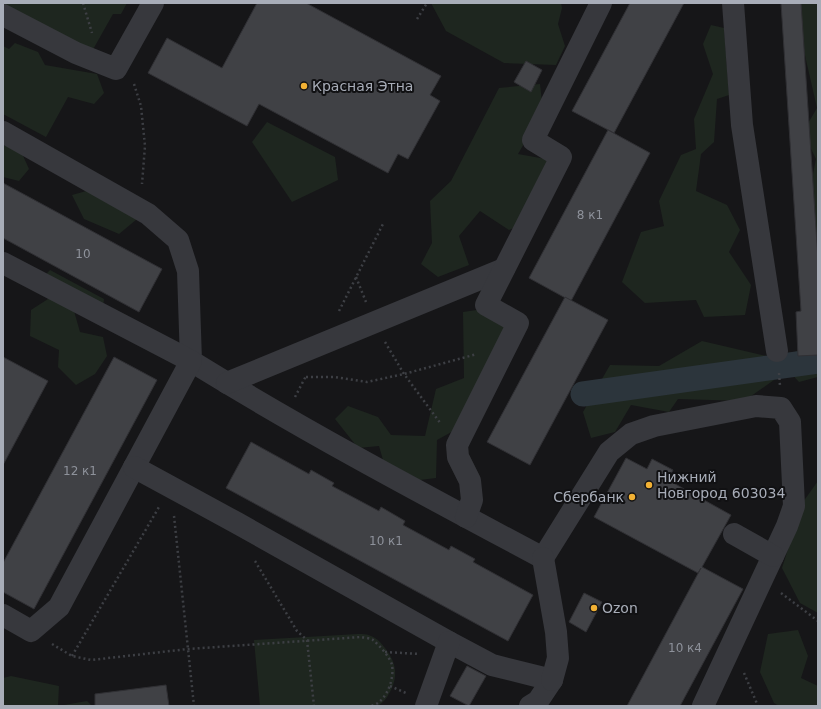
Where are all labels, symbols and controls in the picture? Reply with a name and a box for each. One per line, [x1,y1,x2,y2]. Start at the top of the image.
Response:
place label: Красная Этна [312,78,413,94]
marker: Красная Этна [299,81,309,91]
house number: 8 к1 [577,208,603,222]
house number: 10 [75,247,91,261]
house number: 12 к1 [63,464,97,478]
place label: Нижний Новгород 603034 [657,469,785,501]
marker: Нижний Новгород 603034 [644,480,654,490]
place label: Сбербанк [553,489,624,505]
marker: Сбербанк [627,492,637,502]
house number: 10 к1 [369,534,403,548]
place label: Ozon [602,600,638,616]
marker: Ozon [589,603,599,613]
house number: 10 к4 [668,641,702,655]

